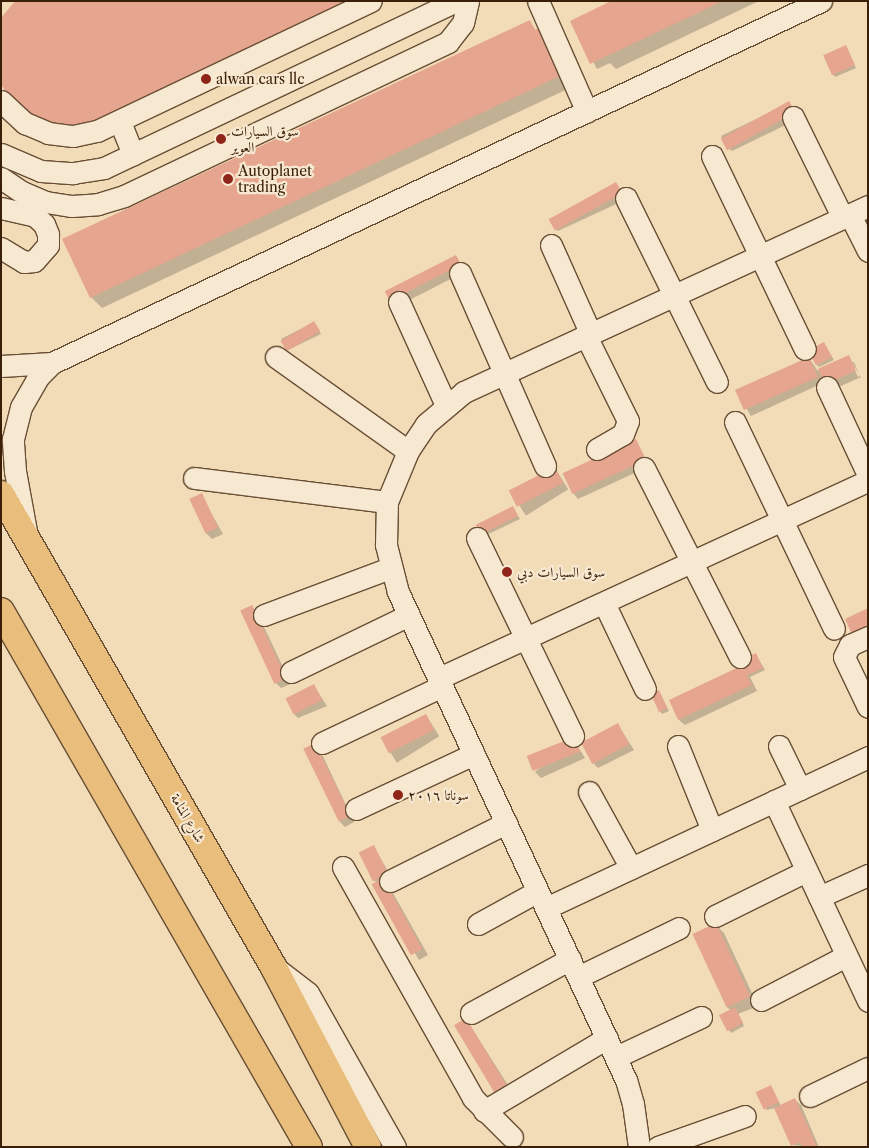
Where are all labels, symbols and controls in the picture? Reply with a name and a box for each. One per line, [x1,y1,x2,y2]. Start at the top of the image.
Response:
place label: alwan cars llc [216,71,305,87]
marker: alwan cars llc [200,73,212,85]
place label: سوق السيارات العوير [231,123,299,156]
marker: سوق السيارات العوير [215,133,227,145]
place label: Autoplanet trading [238,163,312,196]
marker: Autoplanet trading [222,173,234,185]
place label: سوق السيارات دبي [517,564,605,580]
marker: سوق السيارات دبي [501,566,513,578]
place label: سوناتا ٢٠١٦ [408,787,469,803]
marker: سوناتا ٢٠١٦ [392,789,404,801]
street label: شارع المنامة [167,791,209,845]

